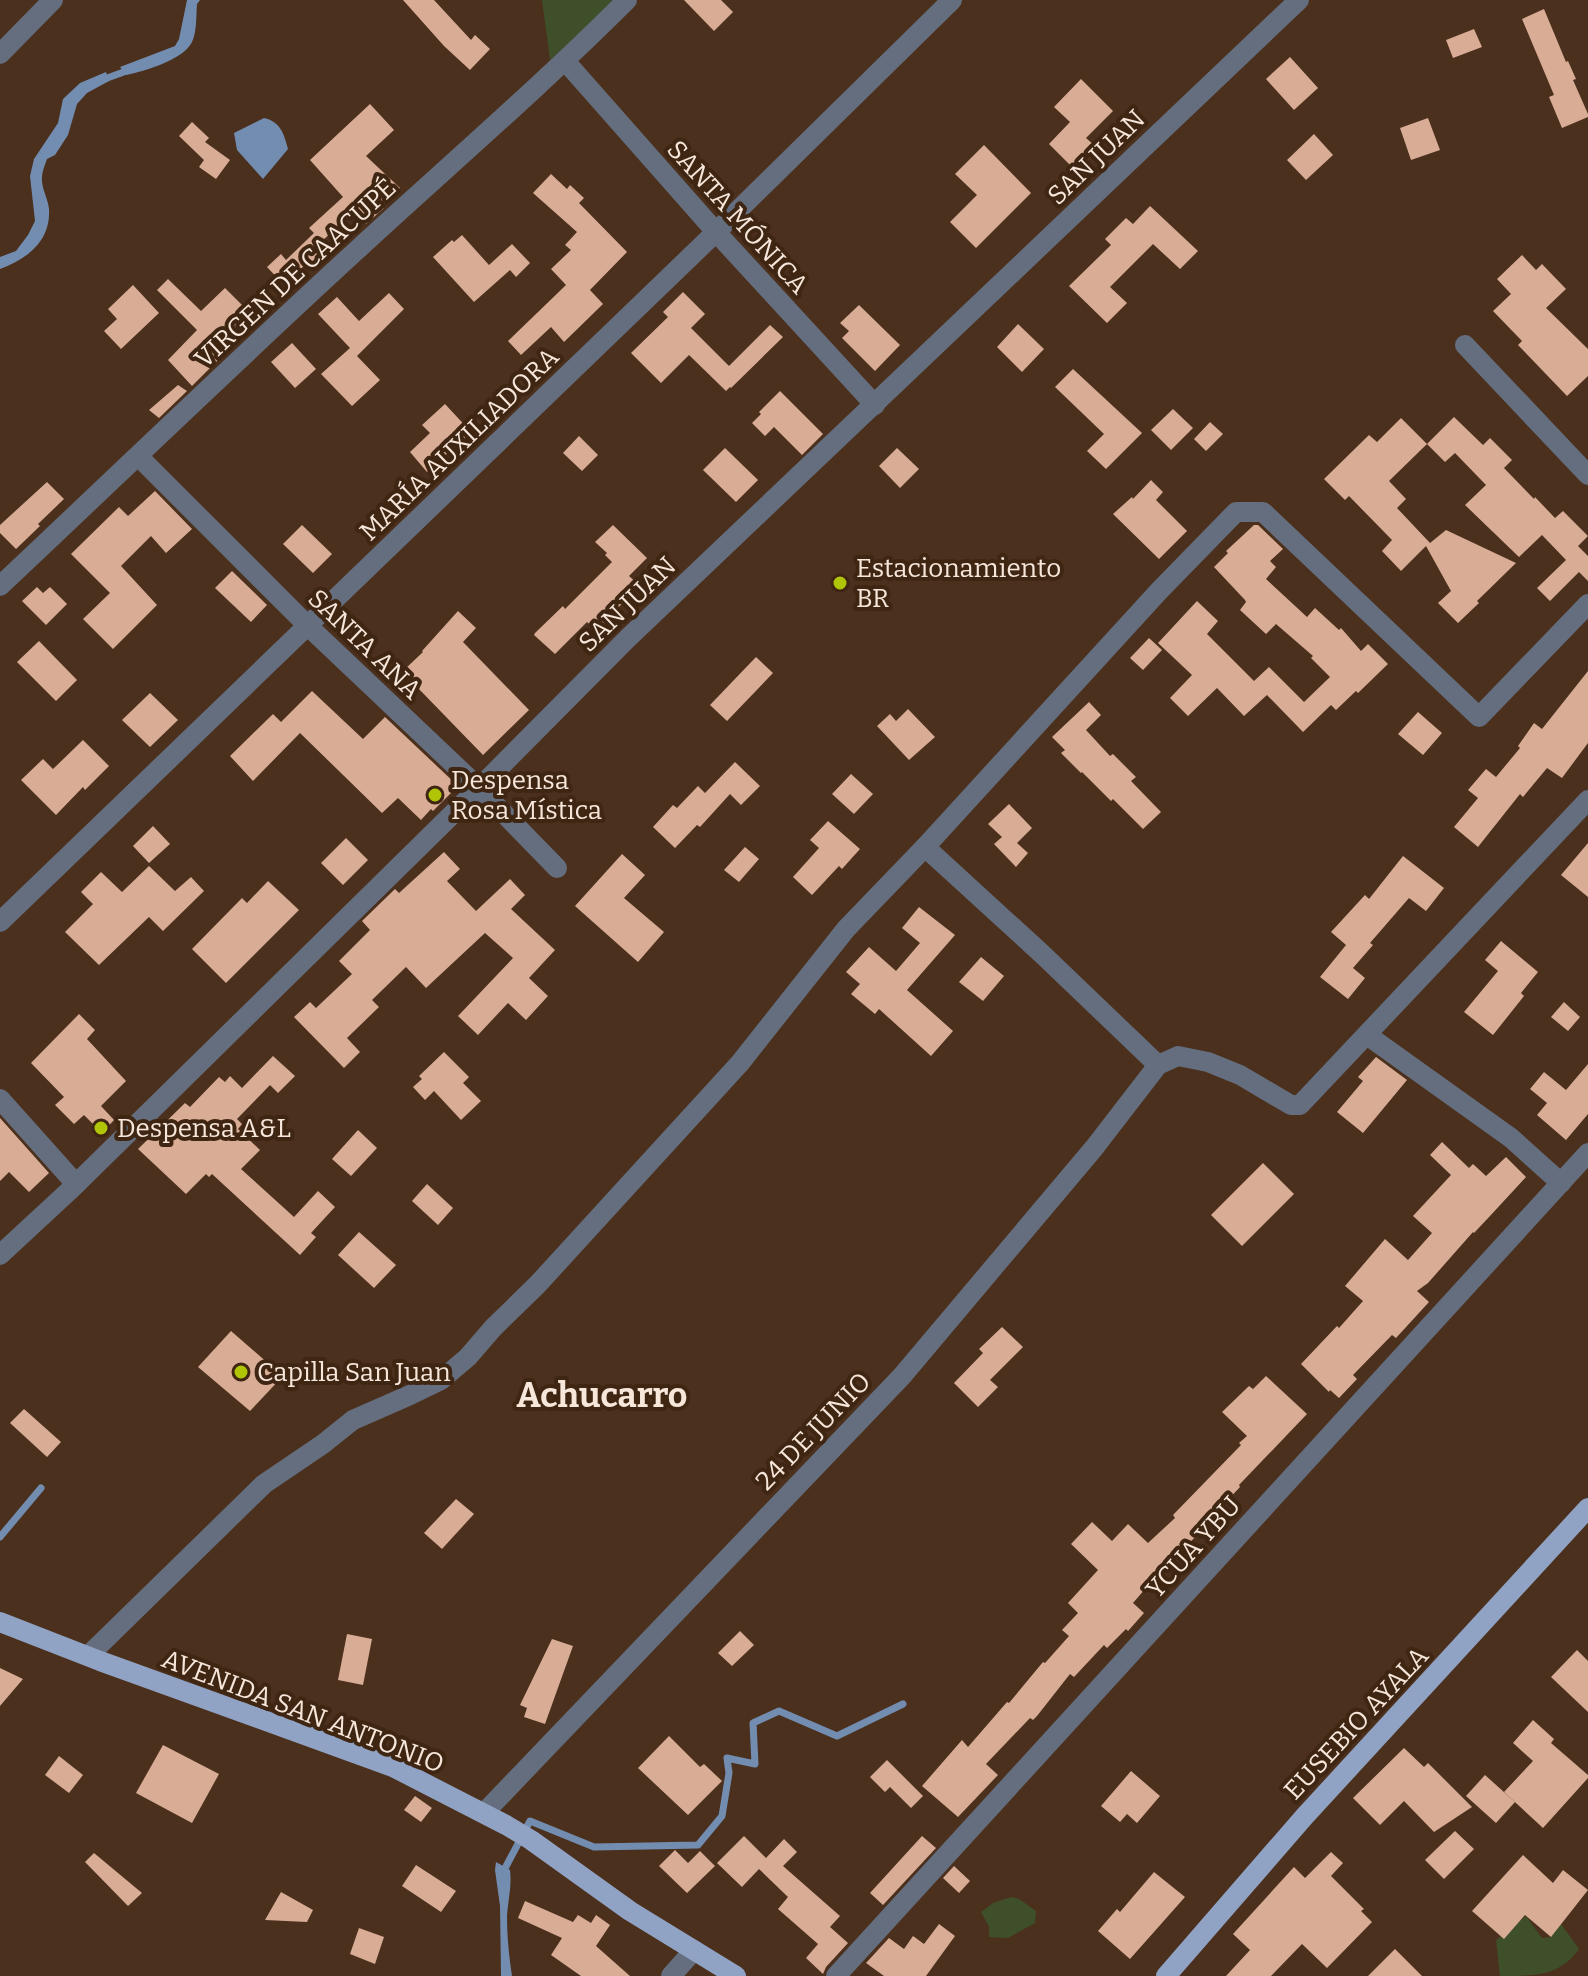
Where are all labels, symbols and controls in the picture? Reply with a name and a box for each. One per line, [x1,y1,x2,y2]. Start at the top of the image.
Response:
street label: SAN JUAN [1041,104,1151,211]
street label: SANTA MÓNICA [661,134,815,301]
street label: VIRGEN DE CAACUPÉ [188,172,402,375]
street label: MARÍA AUXILIADORA [353,341,566,547]
street label: SAN JUAN [572,551,682,658]
place label: Estacionamiento BR [856,553,1061,614]
marker: Estacionamiento BR [831,574,849,592]
street label: SANTA ANA [302,583,428,706]
place label: Despensa Rosa Mística [451,765,602,826]
marker: Despensa Rosa Mística [426,786,444,804]
place label: Despensa A&L [117,1113,291,1144]
marker: Despensa A&L [92,1119,110,1137]
place label: Capilla San Juan [257,1357,451,1388]
marker: Capilla San Juan [232,1363,250,1381]
street label: 24 DE JUNIO [750,1366,877,1497]
district label: Achucarro [517,1375,687,1416]
street label: YCUA YBU [1140,1490,1247,1605]
street label: EUSEBIO AYALA [1278,1640,1435,1806]
street label: AVENIDA SAN ANTONIO [157,1643,448,1780]

